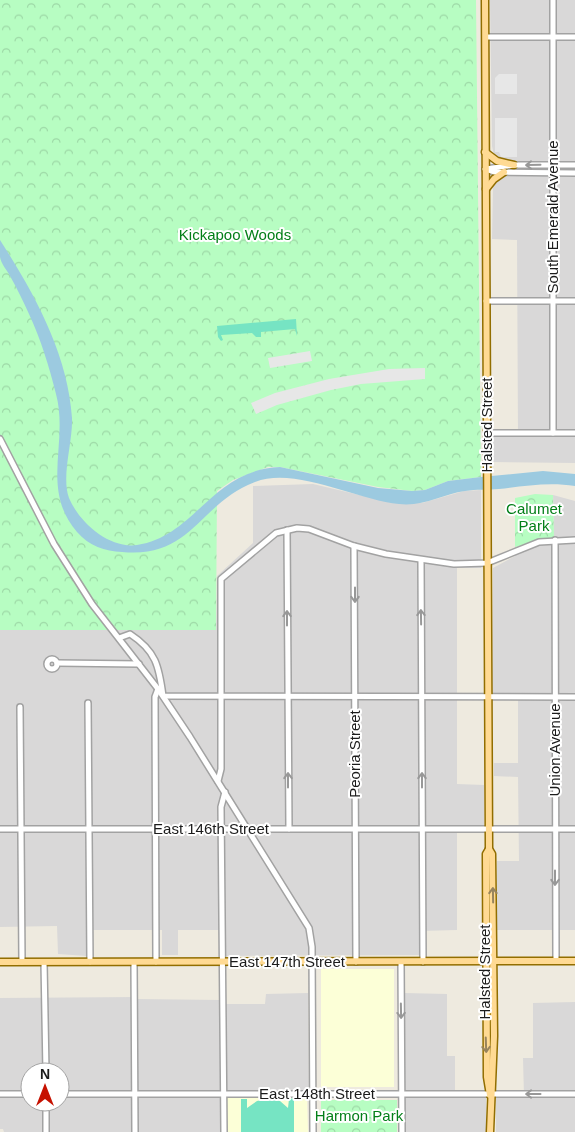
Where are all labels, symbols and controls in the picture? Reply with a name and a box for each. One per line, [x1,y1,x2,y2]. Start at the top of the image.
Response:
street label: South Emerald Avenue [544,140,561,294]
one-way arrow [526,160,542,170]
park label: Kickapoo Woods [179,226,291,243]
street label: Halsted Street [478,377,495,473]
park label: Calumet Park [506,500,563,534]
one-way arrow [350,586,359,602]
one-way arrow [416,609,426,626]
one-way arrow [283,610,292,626]
street label: Union Avenue [546,703,563,797]
street label: Peoria Street [346,709,363,798]
one-way arrow [283,772,293,788]
one-way arrow [417,772,427,788]
street label: East 146th Street [153,820,270,837]
one-way arrow [550,869,560,885]
one-way arrow [488,888,498,904]
street label: Halsted Street [476,924,493,1020]
street label: East 147th Street [229,953,346,970]
one-way arrow [396,1002,406,1018]
one-way arrow [481,1037,491,1053]
north arrow [20,1062,70,1112]
text: N [40,1066,50,1082]
street label: East 148th Street [259,1085,376,1102]
one-way arrow [525,1089,541,1099]
park label: Harmon Park [315,1107,404,1124]

